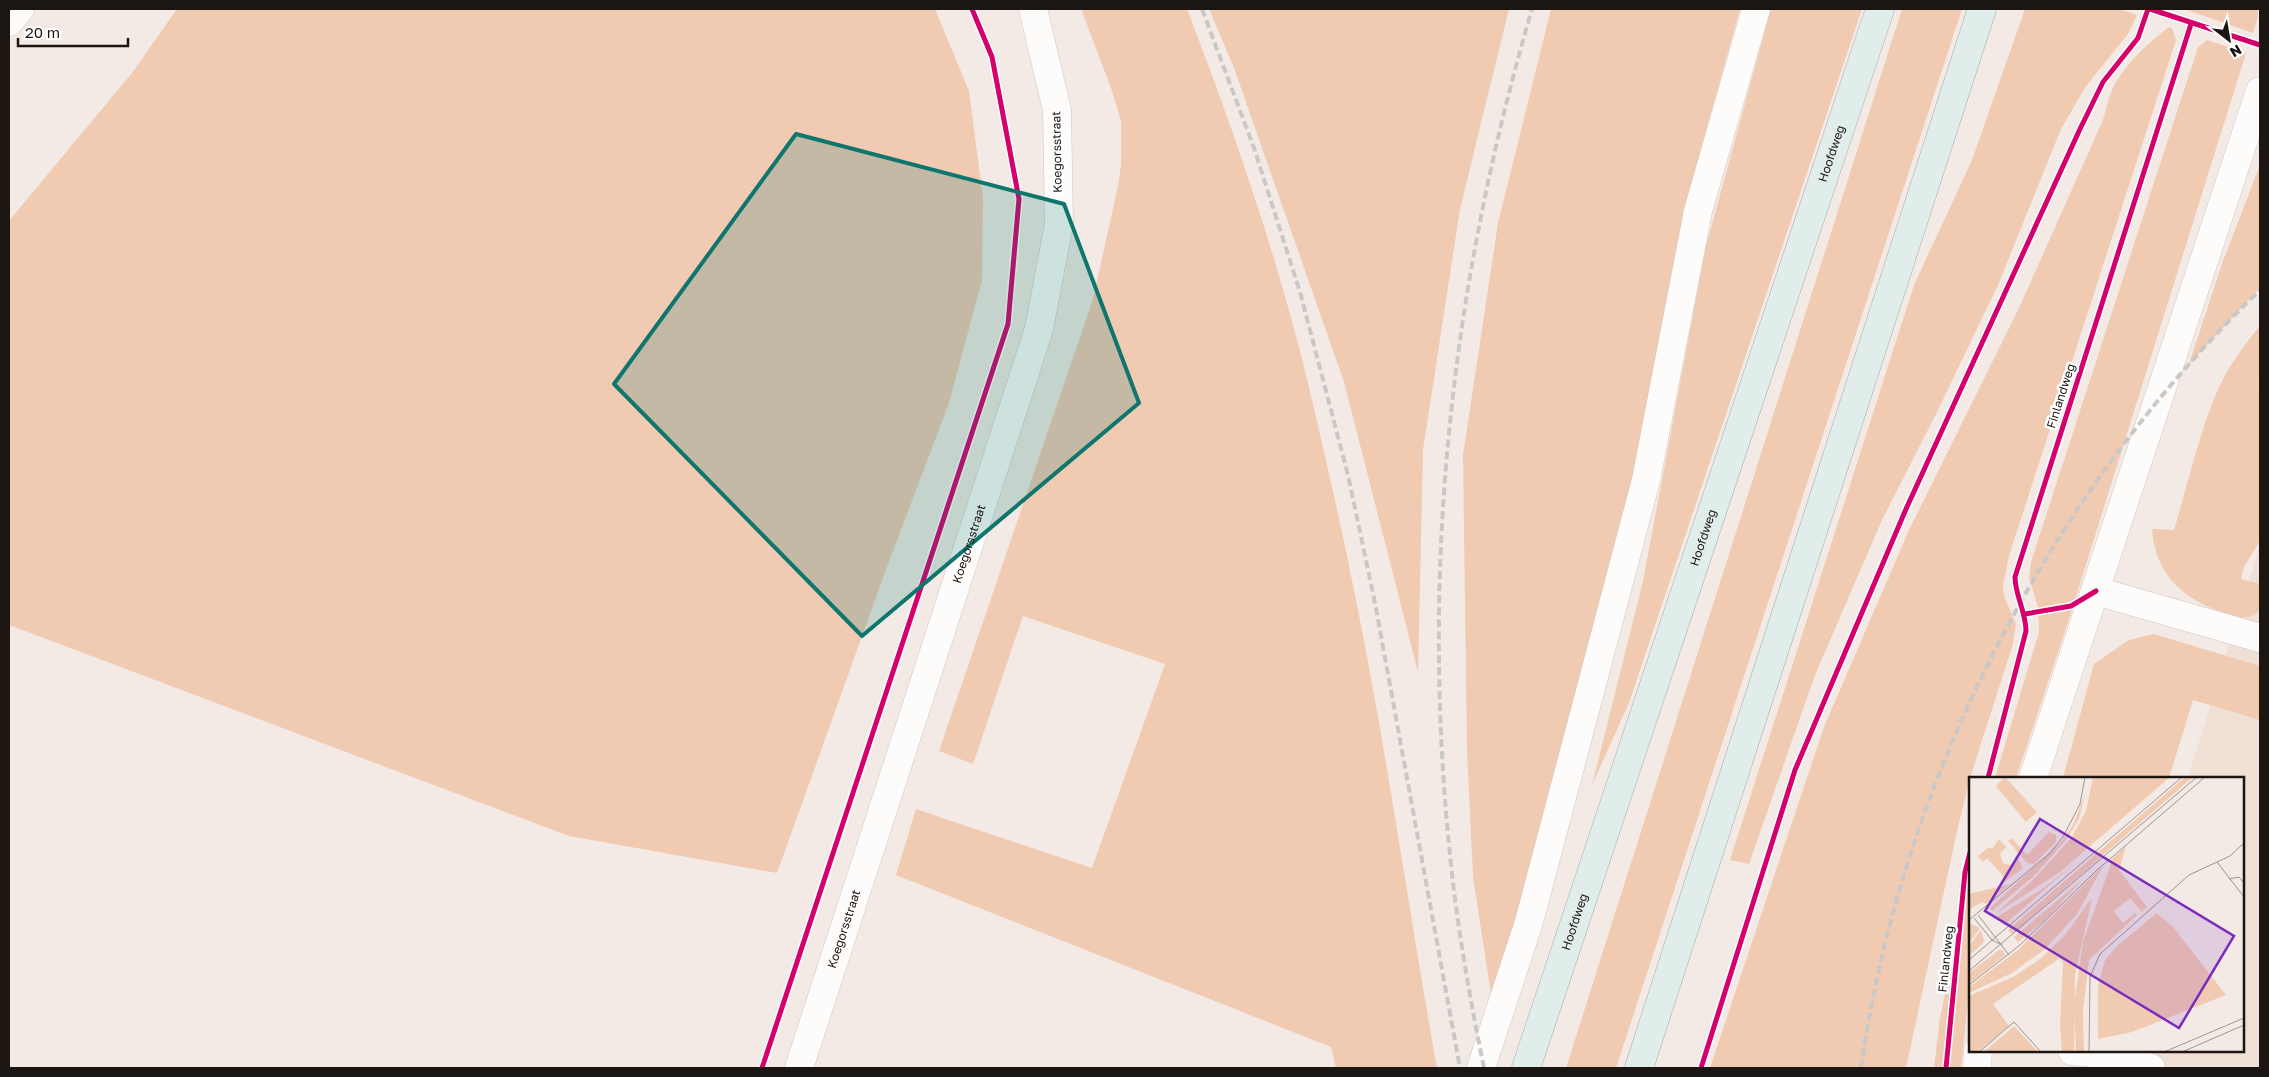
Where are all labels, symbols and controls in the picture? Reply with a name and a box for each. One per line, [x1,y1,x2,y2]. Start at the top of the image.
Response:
scale bar [18,15,128,47]
north arrow [2204,15,2254,65]
text: 20 m [25,23,60,41]
text: N [2227,42,2245,62]
street label: Koegorsstraat [1048,111,1065,193]
street label: Hoofdweg [1815,123,1848,184]
street label: Finlandweg [2043,362,2078,430]
street label: Koegorsstraat [949,502,989,585]
street label: Hoofdweg [1686,507,1719,568]
inset map [1969,777,2244,1052]
street label: Koegorsstraat [824,888,863,970]
street label: Hoofdweg [1558,891,1591,952]
street label: Finlandweg [1935,925,1956,993]

